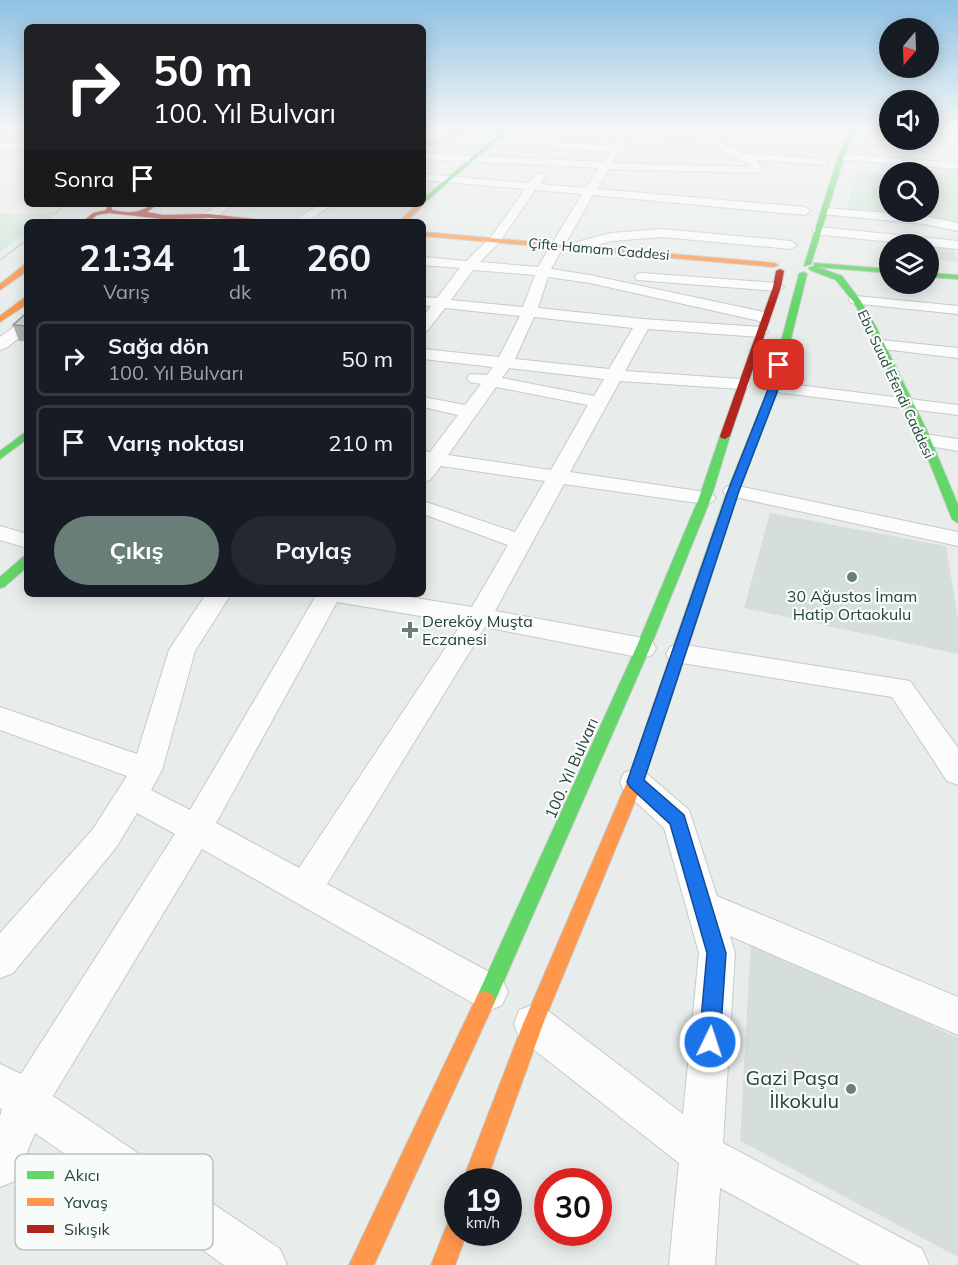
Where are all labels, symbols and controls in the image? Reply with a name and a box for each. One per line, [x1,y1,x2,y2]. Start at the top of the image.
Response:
north arrow [879,18,939,78]
map controls [879,18,939,294]
text: 50 m [153,44,253,97]
icon: right [54,48,132,126]
button: sound [879,90,939,150]
text: 100. Yıl Bulvarı [153,96,336,130]
icon: arrive [126,162,159,195]
button: search [879,162,939,222]
text: Sonra [54,165,114,193]
street label: Çifte Hamam Caddesi [528,234,670,264]
button: layers [879,234,939,294]
text: 21:34 [79,235,174,280]
text: 1 [229,235,251,280]
text: 260 [306,235,371,280]
text: Varış [103,279,150,304]
text: dk [229,279,251,304]
text: m [330,279,347,304]
street label: Ebu Suud Efendi Caddesi [854,307,938,461]
text: Sağa dön [108,332,209,360]
pin [753,339,804,390]
icon: right [57,342,90,375]
text: 50 m [342,345,393,373]
icon: arrive [762,348,795,381]
text: 100. Yıl Bulvarı [108,360,243,385]
icon: arrive [57,426,90,459]
text: Varış noktası [108,429,244,457]
text: 210 m [328,429,393,457]
button: Çıkış [54,516,219,585]
button: Paylaş [231,516,396,585]
marker: 30 Ağustos İmam Hatip Ortaokulu [845,570,859,584]
place label: 30 Ağustos İmam Hatip Ortaokulu [787,586,917,624]
place label: Dereköy Muşta Eczanesi [422,611,533,649]
marker: Dereköy Muşta Eczanesi [403,623,417,637]
street label: 100. Yıl Bulvarı [540,714,602,822]
position arrow [678,1010,742,1074]
place label: Gazi Paşa İlkokulu [746,1065,839,1113]
marker: Gazi Paşa İlkokulu [844,1082,858,1096]
legend [15,1154,213,1250]
text: Akıcı [64,1165,100,1185]
speed limit sign: 30 [534,1168,612,1246]
text: 19 [465,1181,501,1219]
text: Yavaş [63,1192,108,1212]
text: km/h [466,1213,500,1232]
text: Sıkışık [64,1219,111,1239]

